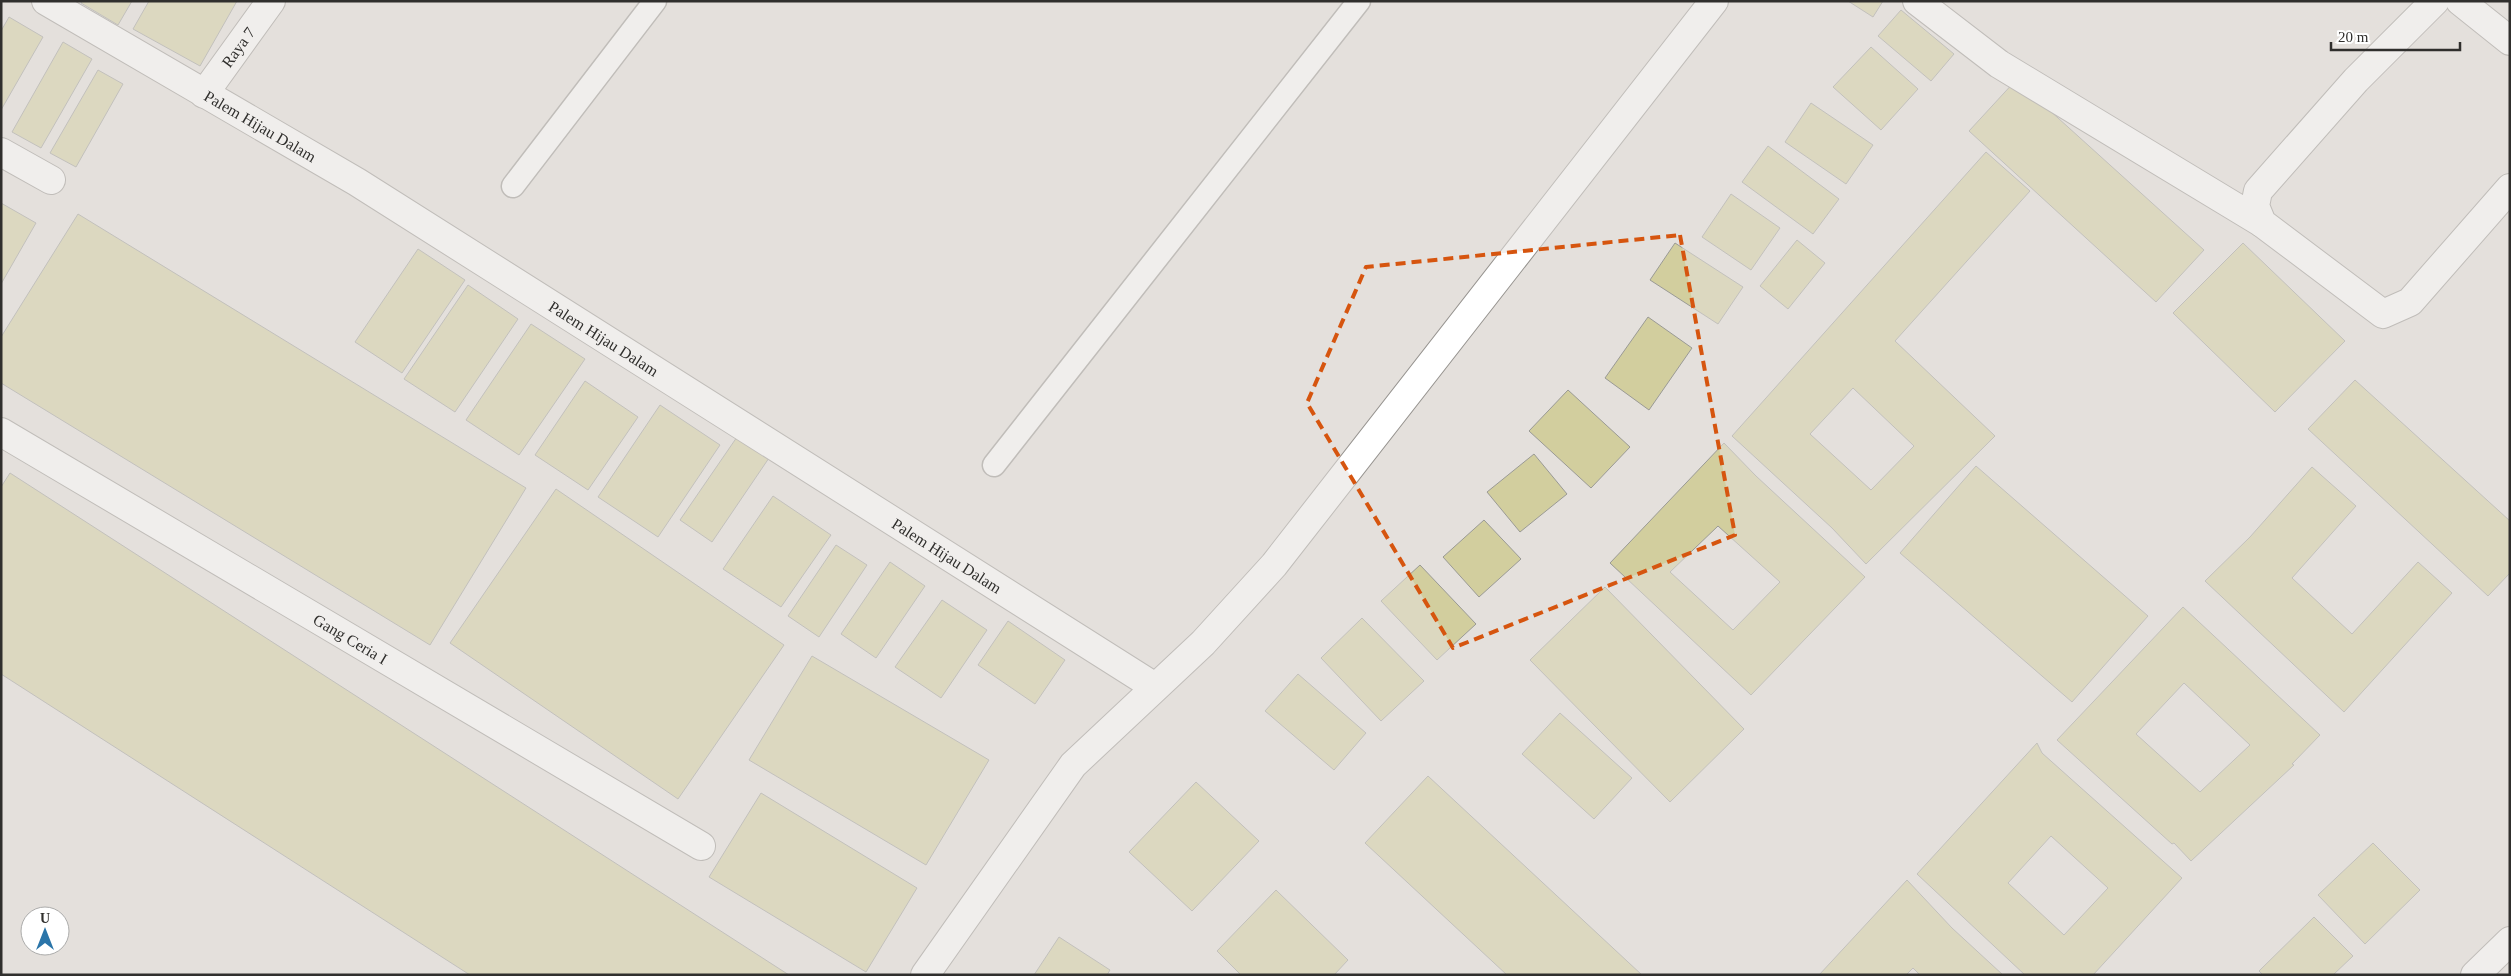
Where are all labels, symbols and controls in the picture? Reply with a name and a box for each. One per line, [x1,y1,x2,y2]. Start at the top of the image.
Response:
scale bar [2331,20,2460,52]
street label: Raya 7 [218,24,258,70]
text: 20 m [2338,29,2369,45]
street label: Palem Hijau Dalam [201,87,320,165]
street label: Palem Hijau Dalam [546,297,662,379]
street label: Palem Hijau Dalam [889,514,1005,597]
street label: Gang Ceria I [311,610,390,667]
north arrow [20,906,70,956]
text: U [40,911,50,926]

